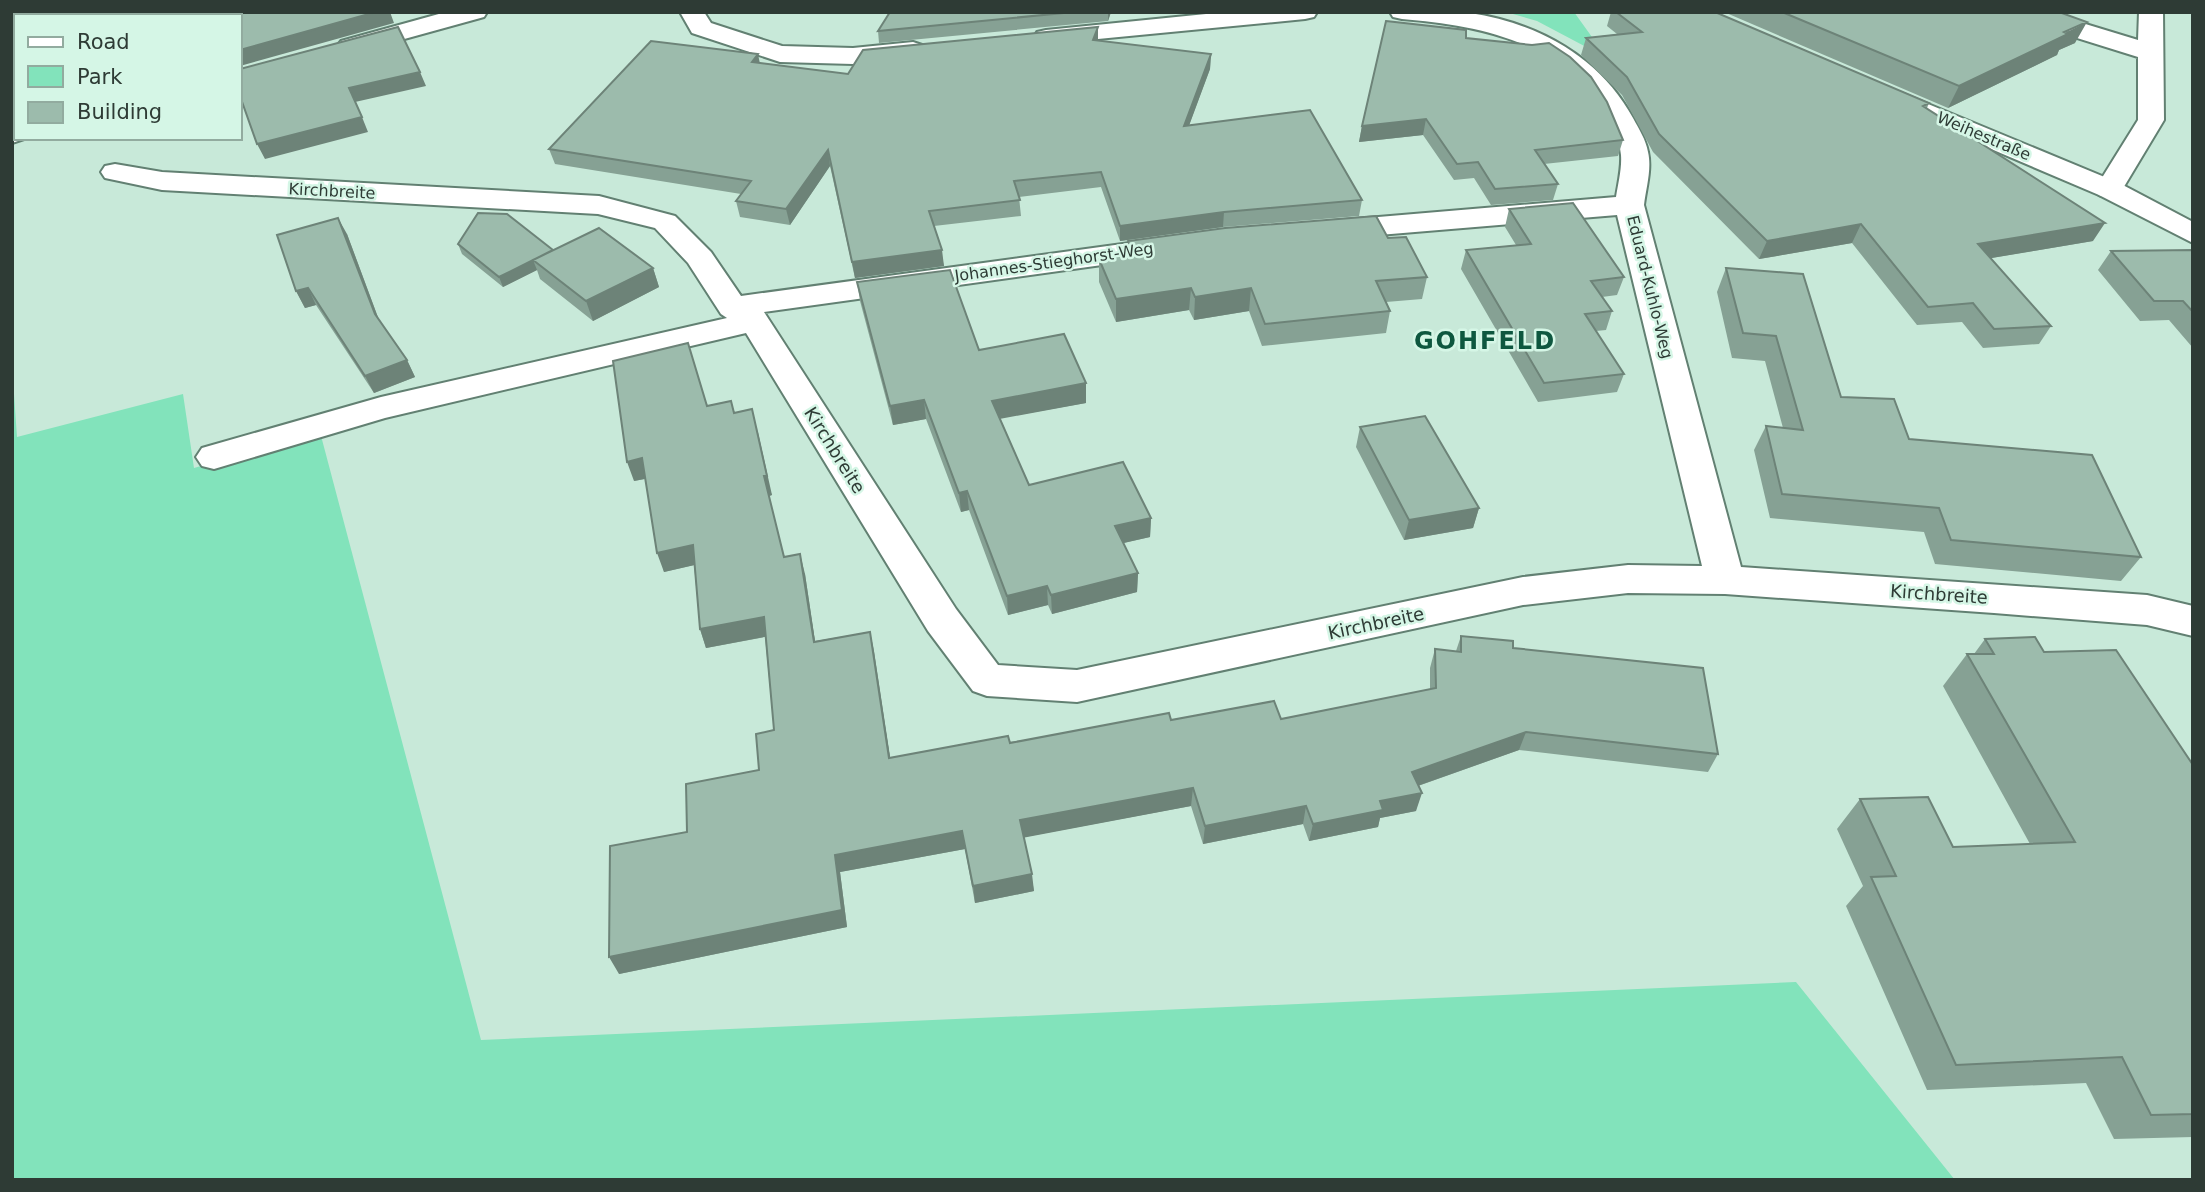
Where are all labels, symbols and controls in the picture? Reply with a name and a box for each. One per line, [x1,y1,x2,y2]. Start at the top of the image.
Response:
legend [14,14,242,140]
text: Road [77,30,130,54]
text: Park [77,65,123,89]
text: Building [77,100,162,124]
street label: Weihestraße [1934,108,2034,164]
street label: Kirchbreite [288,179,376,203]
street label: Eduard-Kuhlo-Weg [1623,213,1677,361]
street label: Johannes-Stieghorst-Weg [952,239,1155,286]
district label: GOHFELD [1414,327,1556,355]
street label: Kirchbreite [800,403,870,497]
street label: Kirchbreite [1890,580,1988,608]
street label: Kirchbreite [1326,603,1426,643]

